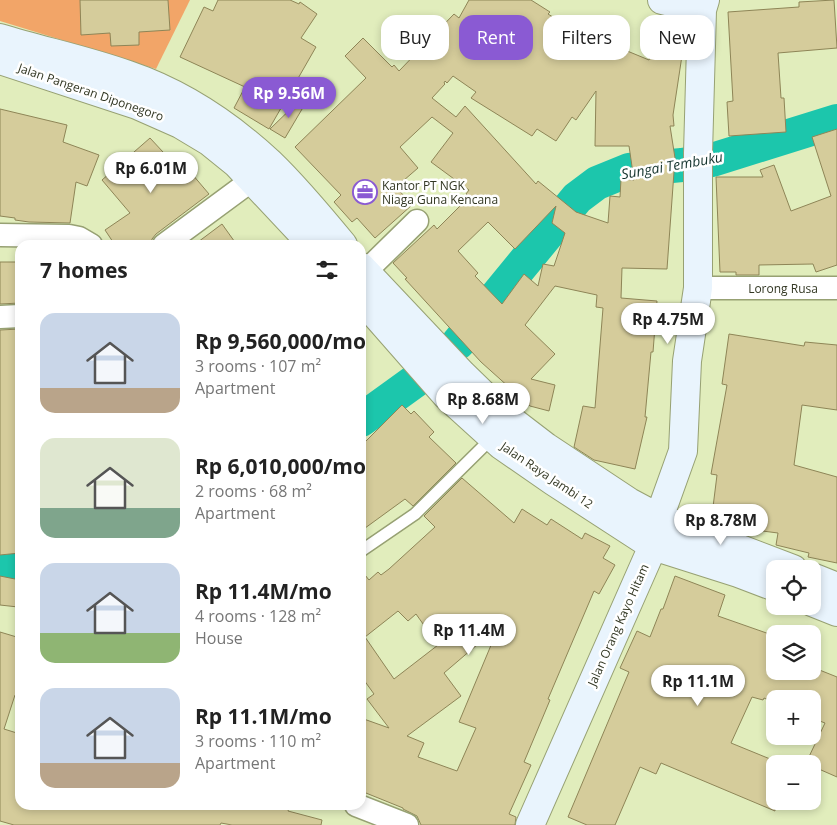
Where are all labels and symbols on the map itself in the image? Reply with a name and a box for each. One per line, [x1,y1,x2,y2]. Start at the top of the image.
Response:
street label: Jalan Pangeran Diponegoro [15,59,166,125]
pin: Rp 9.56M [237,76,341,119]
water label: Sungai Tembuku [620,147,724,183]
pin: Rp 6.01M [99,152,203,194]
place label: Kantor PT NGK Niaga Guna Kencana [382,177,498,208]
office icon: Kantor PT NGK Niaga Guna Kencana [352,179,378,205]
street label: Lorong Rusa [748,280,818,297]
pin: Rp 4.75M [616,302,720,345]
pin: Rp 8.68M [431,382,535,425]
street label: Jalan Raya Jambi 12 [497,437,597,512]
pin: Rp 8.78M [669,504,773,546]
street label: Jalan Orang Kayo Hitam [583,561,653,690]
pin: Rp 11.4M [417,614,521,656]
pin: Rp 11.1M [646,664,750,707]

